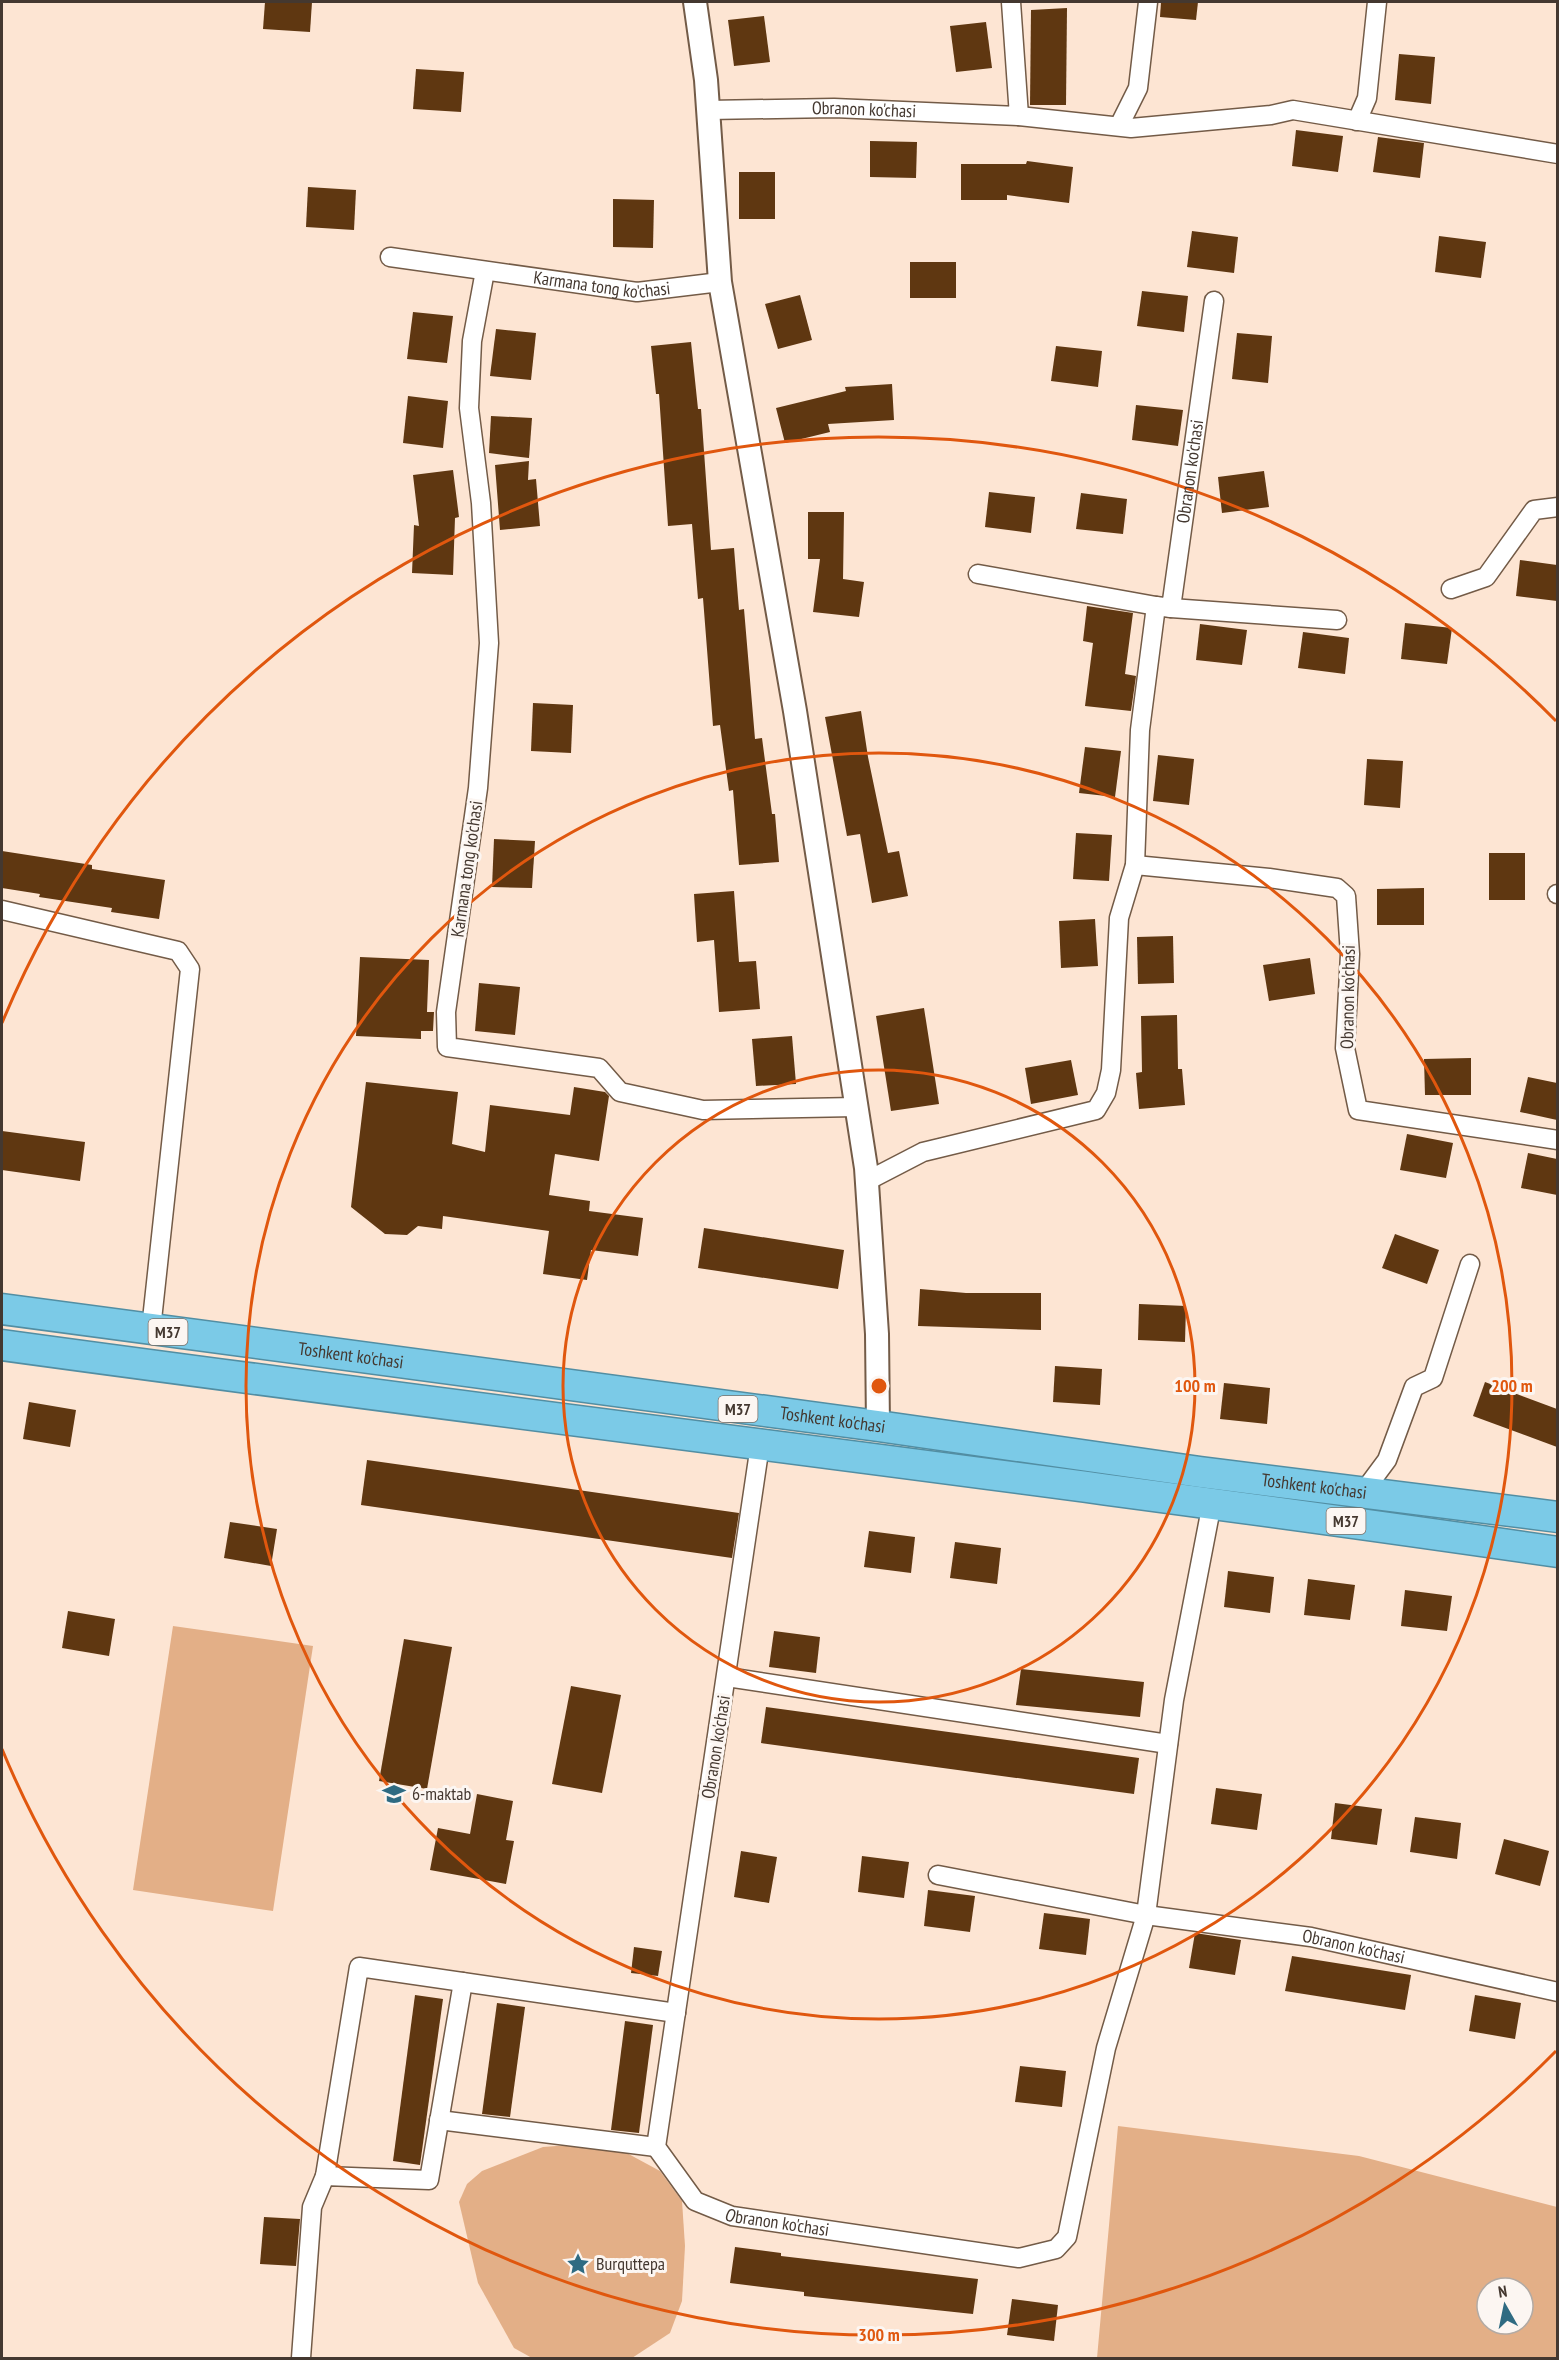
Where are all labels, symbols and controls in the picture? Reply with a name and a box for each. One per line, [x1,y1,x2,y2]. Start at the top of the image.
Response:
street label: Obranon ko'chasi [812,96,917,123]
street label: Karmana tong ko'chasi [532,265,671,303]
street label: Obranon ko'chasi [1171,418,1208,525]
street label: Karmana tong ko'chasi [446,799,487,939]
street label: Obranon ko'chasi [1335,945,1360,1049]
road number: M37 [148,1319,188,1345]
street label: Toshkent ko'chasi [297,1337,405,1374]
text: 100 m [1174,1374,1216,1397]
text: 200 m [1491,1374,1533,1397]
centre of rings [869,1376,889,1396]
road number: M37 [718,1396,758,1422]
street label: Toshkent ko'chasi [779,1401,887,1438]
street label: Toshkent ko'chasi [1260,1468,1368,1504]
road number: M37 [1326,1508,1366,1534]
street label: Obranon ko'chasi [696,1694,735,1800]
school or university icon: 6-maktab [381,1781,407,1807]
place label: 6-maktab [412,1782,471,1805]
street label: Obranon ko'chasi [1301,1924,1407,1969]
street label: Obranon ko'chasi [722,2202,831,2241]
place icon: Burquttepa [565,2251,591,2277]
place label: Burquttepa [596,2252,665,2275]
north arrow [1475,2276,1535,2336]
text: N [1497,2281,1508,2302]
text: 300 m [858,2323,900,2346]

